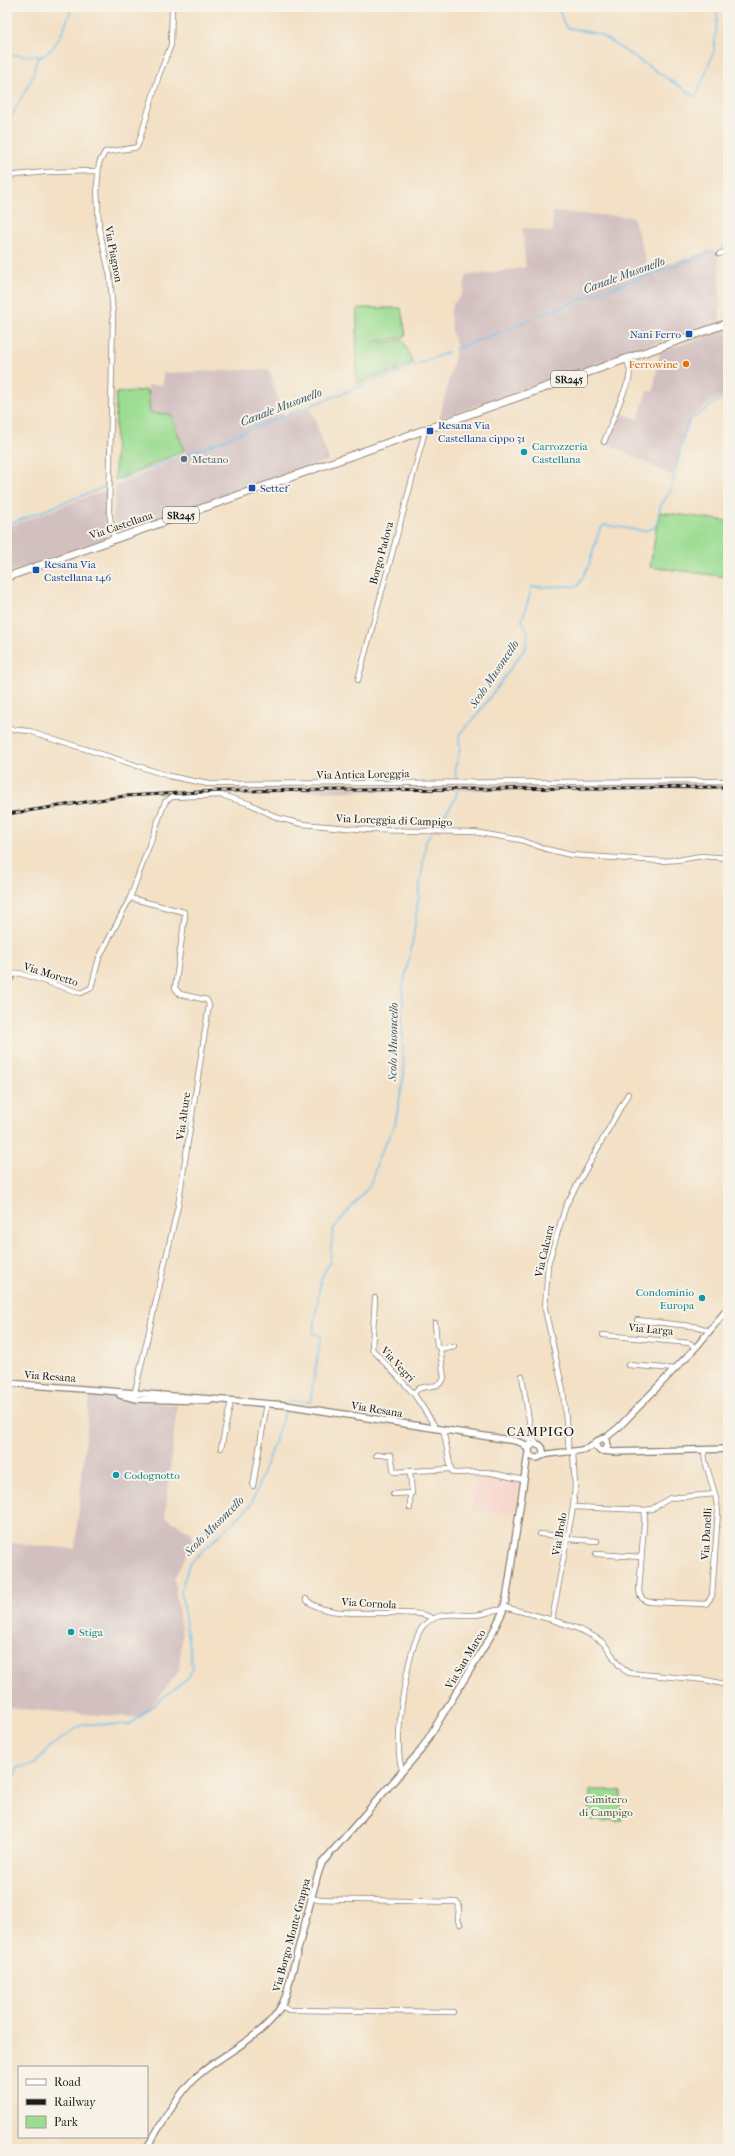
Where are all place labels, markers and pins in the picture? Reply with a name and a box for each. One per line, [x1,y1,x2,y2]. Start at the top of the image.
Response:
place label: Nani Ferro [630,328,681,341]
marker: Nani Ferro [684,329,694,339]
place label: Ferrowine [629,358,679,371]
marker: Ferrowine [681,359,691,369]
place label: Resana Via Castellana cippo 31 [438,419,525,445]
marker: Resana Via Castellana cippo 31 [425,426,435,436]
place label: Carrozzeria Castellana [532,440,588,466]
marker: Carrozzeria Castellana [519,447,529,457]
place label: Metano [192,453,229,466]
marker: Metano [179,454,189,464]
place label: Settef [260,482,290,495]
marker: Settef [247,483,257,493]
place label: Resana Via Castellana 146 [44,558,111,584]
marker: Resana Via Castellana 146 [31,565,41,575]
place label: Condominio Europa [636,1286,695,1312]
marker: Condominio Europa [697,1293,707,1303]
place label: Codognotto [124,1469,180,1482]
marker: Codognotto [111,1470,121,1480]
place label: Stiga [79,1626,104,1639]
marker: Stiga [66,1627,76,1637]

